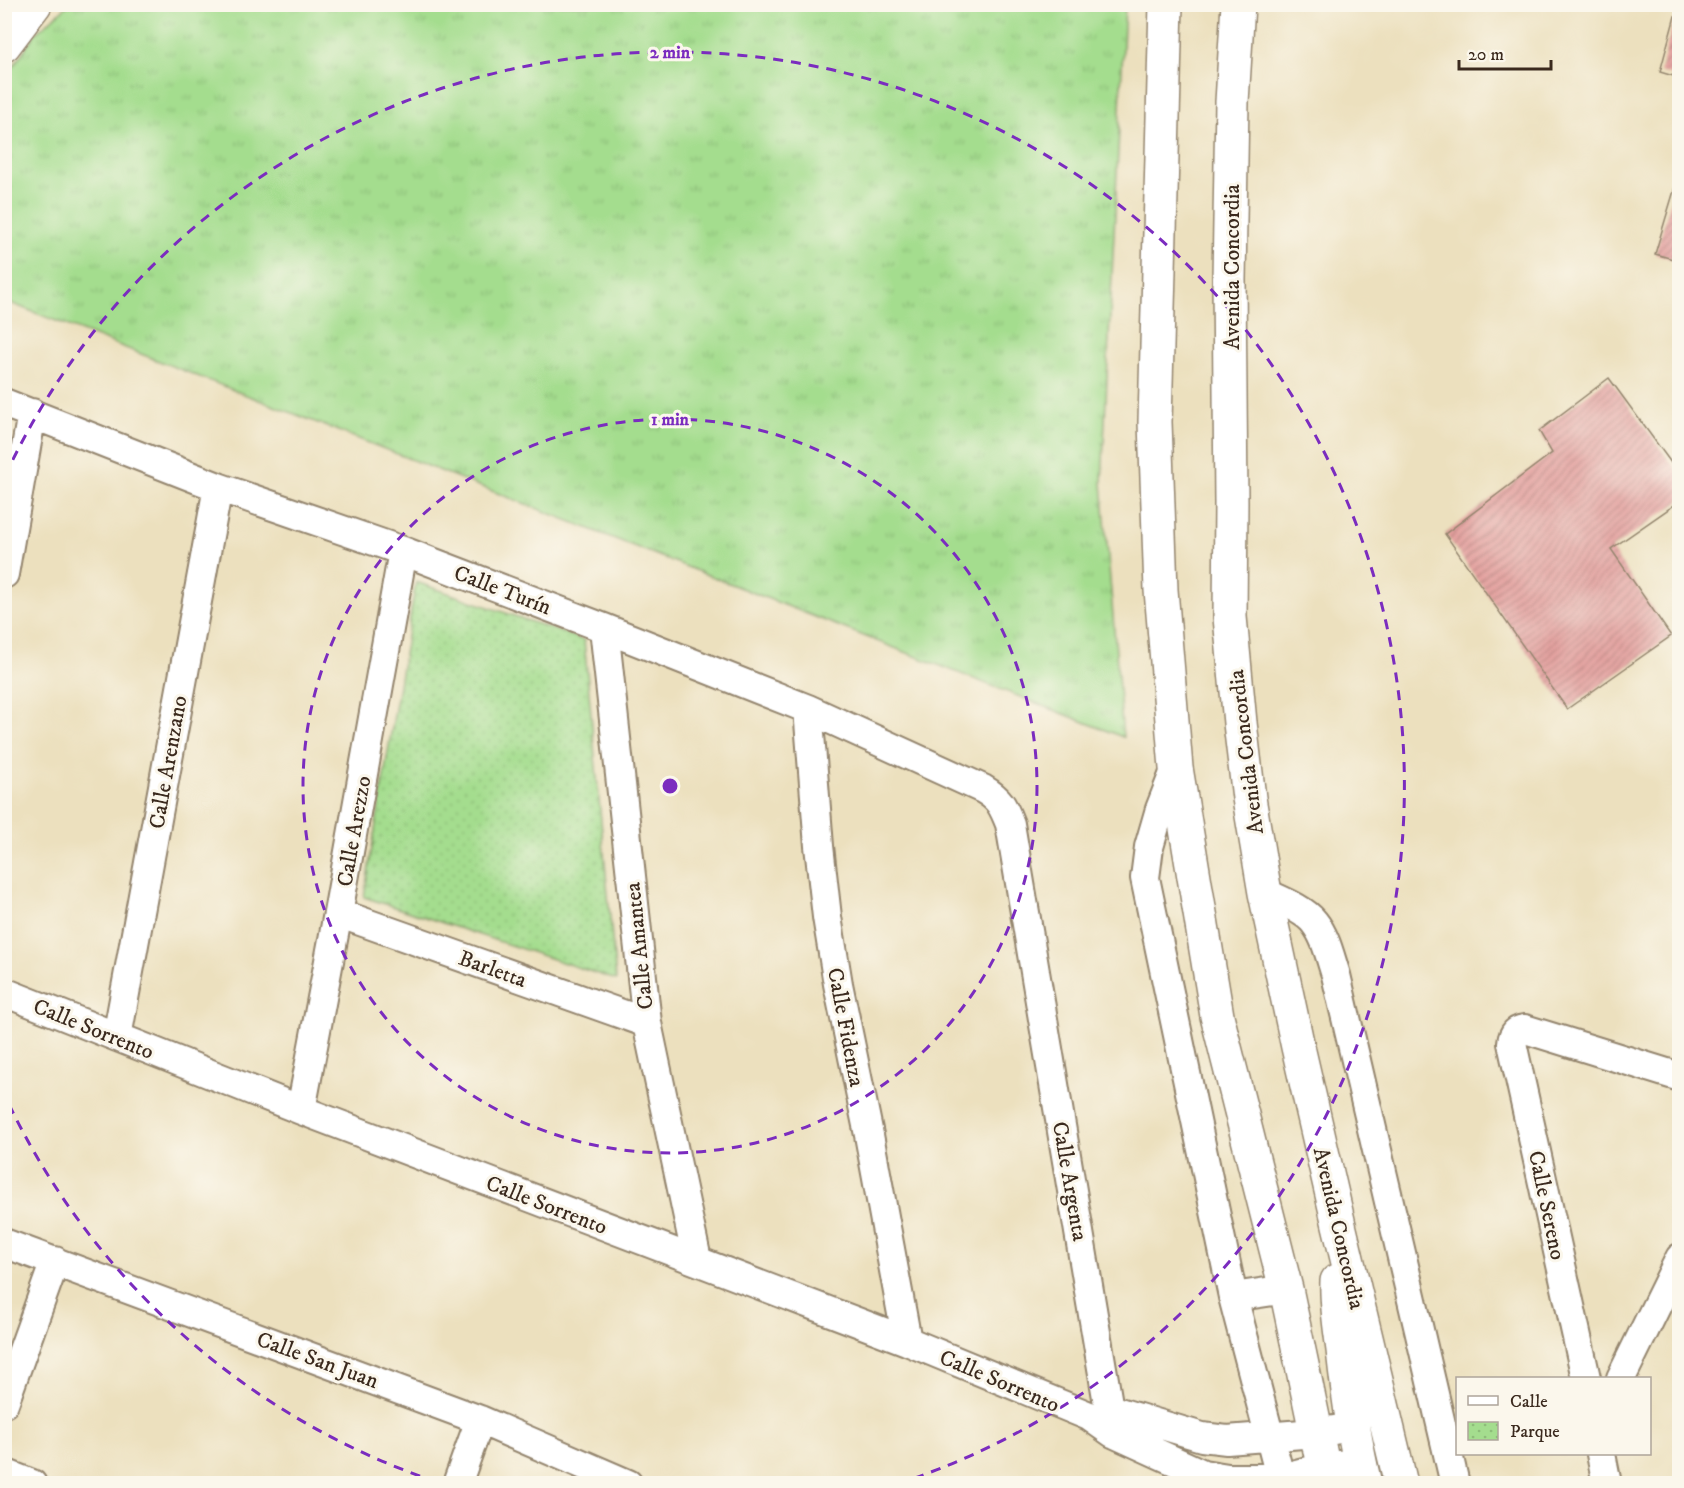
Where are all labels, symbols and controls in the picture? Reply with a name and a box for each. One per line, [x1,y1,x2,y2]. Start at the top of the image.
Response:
scale bar [1459,33,1550,71]
text: 2 min [650,42,691,64]
text: 20 m [1468,44,1504,66]
street label: Avenida Concordia [1219,184,1246,350]
text: 1 min [651,409,690,431]
street label: Calle Turín [450,560,555,621]
street label: Avenida Concordia [1223,667,1270,836]
street label: Calle Arenzano [143,694,193,831]
street label: Calle Arezzo [331,774,377,889]
centre of rings [660,776,680,796]
street label: Calle Amantea [619,880,660,1011]
street label: Barletta [455,945,531,994]
street label: Calle Fidenza [821,966,870,1090]
street label: Calle Sorrento [29,993,158,1066]
street label: Calle Argenta [1046,1119,1093,1244]
street label: Avenida Concordia [1307,1145,1370,1313]
street label: Calle Sereno [1522,1148,1571,1262]
street label: Calle Sorrento [482,1170,611,1241]
street label: Calle San Juan [253,1326,383,1395]
street label: Calle Sorrento [935,1344,1063,1419]
legend [1456,1377,1651,1455]
text: Calle [1510,1391,1548,1413]
text: Parque [1510,1421,1560,1443]

